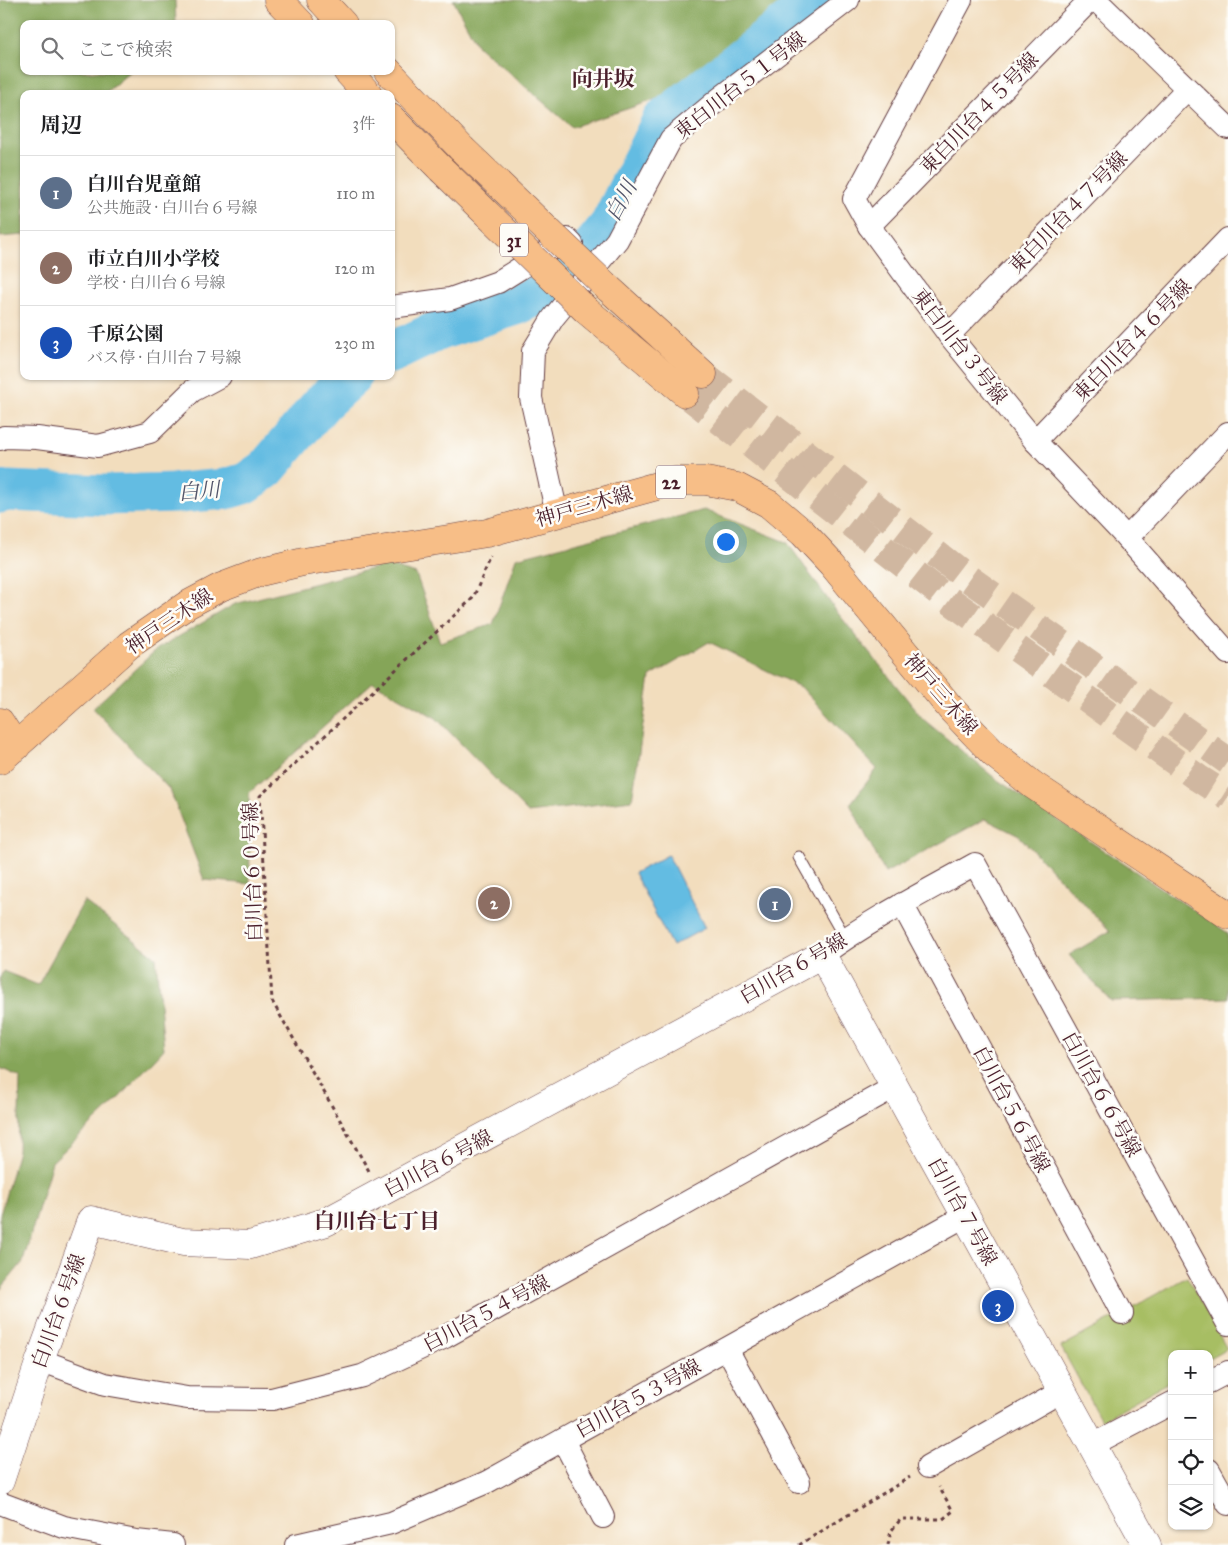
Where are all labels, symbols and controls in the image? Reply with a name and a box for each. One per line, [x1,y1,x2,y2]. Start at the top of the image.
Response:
search box [20,20,395,75]
street label: 東白川台５１号線 [670,26,810,144]
icon: search [38,34,66,62]
text: ここで検索 [78,38,173,61]
street label: 東白川台４５号線 [915,47,1043,179]
district label: 向井坂 [572,66,635,92]
text: 周辺 [40,112,82,138]
text: 3件 [353,114,375,133]
street label: 東白川台４７号線 [1004,146,1132,278]
text: 白川台児童館 [87,172,201,195]
water label: 白川 [600,175,643,226]
text: 1 [53,184,59,203]
text: 110 m [336,184,375,203]
text: 公共施設 · 白川台６号線 [87,198,257,217]
road number: 31 [500,224,528,256]
text: 市立白川小学校 [87,247,220,270]
text: 2 [52,259,60,278]
text: 120 m [335,259,375,278]
text: 学校 · 白川台６号線 [87,273,225,292]
street label: 東白川台４６号線 [1068,274,1196,406]
street label: 東白川台３号線 [907,283,1013,409]
text: 千原公園 [87,322,163,345]
text: 3 [53,334,59,353]
text: 230 m [335,334,375,353]
text: バス停 · 白川台７号線 [87,348,241,367]
road number: 22 [656,466,686,498]
water label: 白川 [177,476,223,506]
street label: 神戸三木線 [533,481,635,531]
your location [713,529,739,555]
street label: 神戸三木線 [121,583,217,659]
street label: 神戸三木線 [899,648,983,740]
street label: 白川台６０号線 [238,802,266,942]
pin: 2 [478,884,510,922]
pin: 1 [759,885,791,923]
street label: 白川台６号線 [735,928,851,1008]
street label: 白川台６６号線 [1058,1027,1146,1161]
street label: 白川台５６号線 [969,1042,1055,1176]
street label: 白川台６号線 [379,1124,497,1202]
street label: 白川台７号線 [923,1153,1003,1269]
district label: 白川台七丁目 [314,1208,440,1234]
street label: 白川台６号線 [26,1251,90,1371]
street label: 白川台５４号線 [419,1270,553,1356]
pin: 3 [982,1287,1014,1325]
map controls [1168,1350,1213,1530]
button: + [1168,1350,1213,1395]
street label: 白川台５３号線 [571,1354,705,1442]
button: − [1168,1395,1213,1440]
button: locate [1168,1440,1213,1485]
button: layers [1168,1485,1213,1530]

